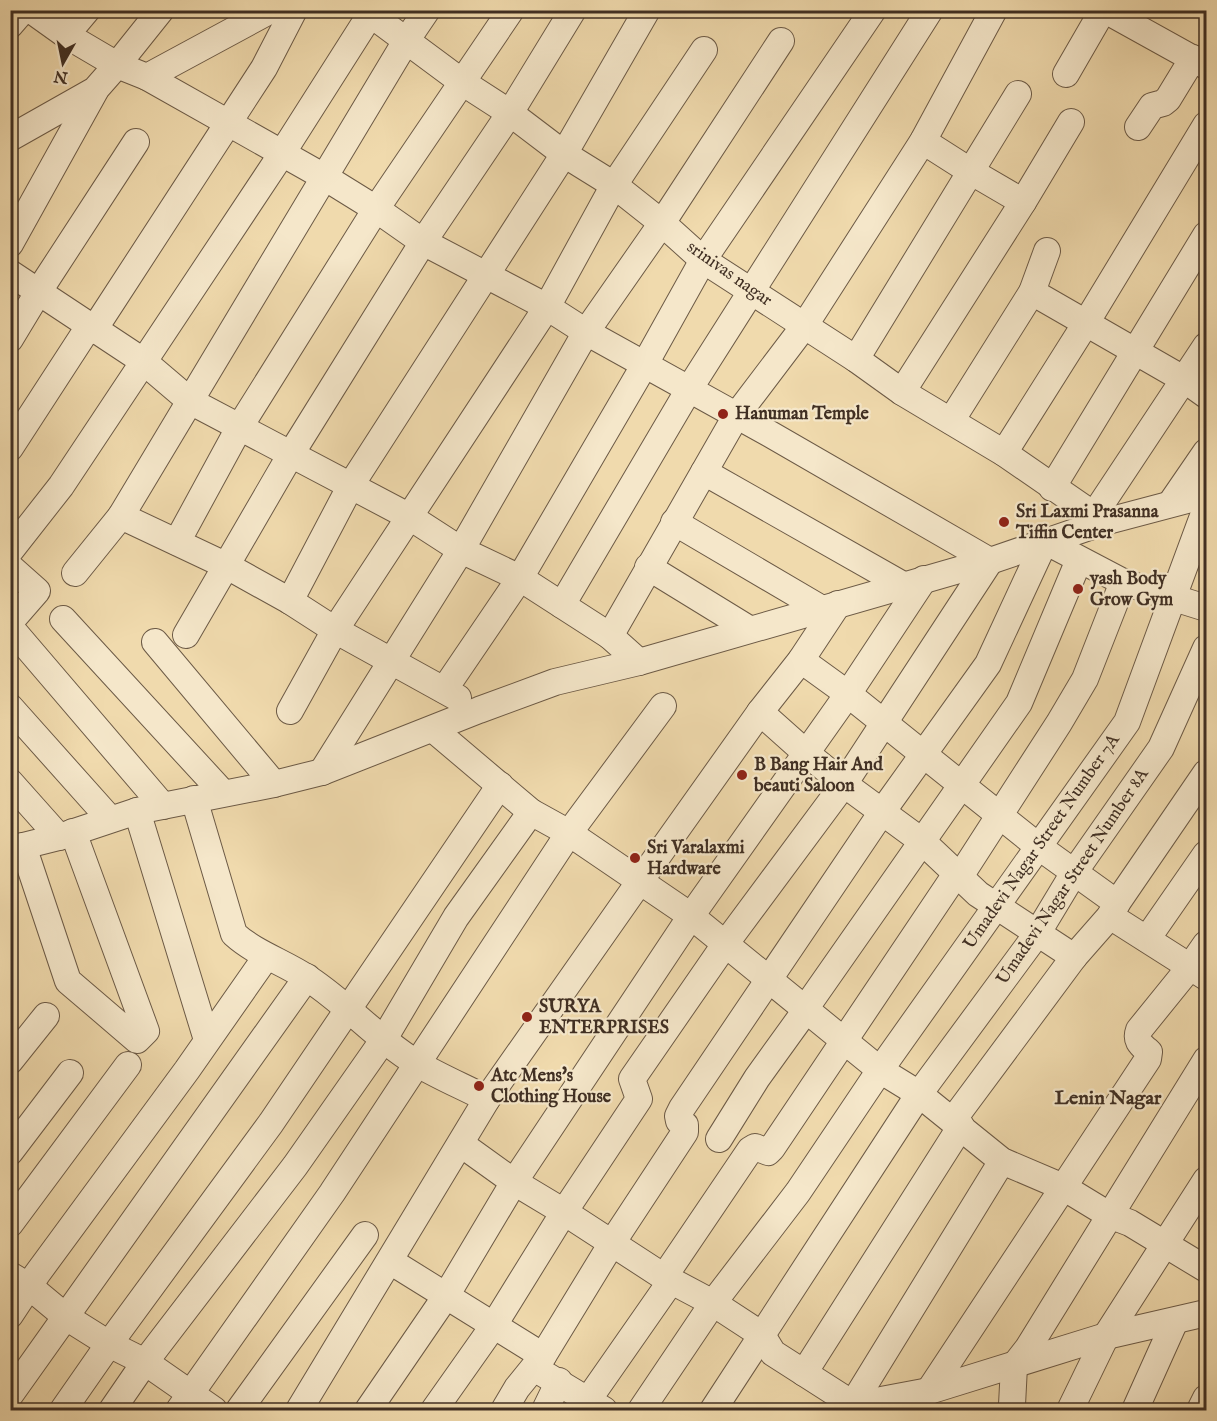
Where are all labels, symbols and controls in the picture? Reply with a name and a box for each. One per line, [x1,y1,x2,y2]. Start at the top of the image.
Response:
north arrow [33,33,93,93]
text: N [52,65,70,87]
street label: srinivas nagar [682,236,777,312]
place label: Hanuman Temple [735,403,869,426]
marker: Hanuman Temple [716,407,730,421]
place label: Sri Laxmi Prasanna Tiffin Center [1015,501,1160,545]
marker: Sri Laxmi Prasanna Tiffin Center [997,515,1011,529]
place label: yash Body Grow Gym [1089,568,1173,612]
marker: yash Body Grow Gym [1071,582,1085,596]
street label: Umadevi Nagar Street Number 7A [959,729,1126,954]
place label: B Bang Hair And beauti Saloon [753,754,883,798]
street label: Umadevi Nagar Street Number 8A [992,764,1155,990]
marker: B Bang Hair And beauti Saloon [735,768,749,782]
place label: Sri Varalaxmi Hardware [647,837,745,881]
marker: Sri Varalaxmi Hardware [628,851,642,865]
place label: SURYA ENTERPRISES [539,996,669,1040]
marker: SURYA ENTERPRISES [520,1010,534,1024]
place label: Atc Mens's Clothing House [490,1065,612,1109]
marker: Atc Mens's Clothing House [472,1079,486,1093]
district label: Lenin Nagar [1055,1086,1162,1111]

